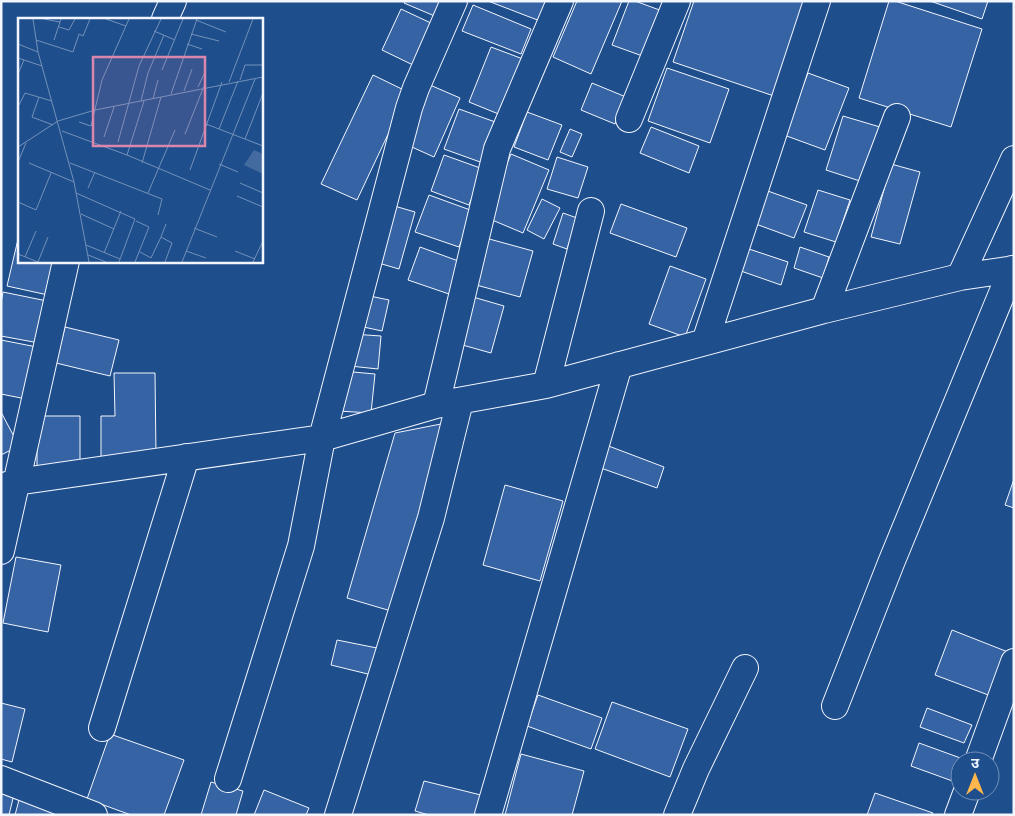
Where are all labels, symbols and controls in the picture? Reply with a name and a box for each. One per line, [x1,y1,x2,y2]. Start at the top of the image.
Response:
inset map [18,18,262,262]
north arrow [950,751,1000,801]
text: उ [971,754,980,771]

